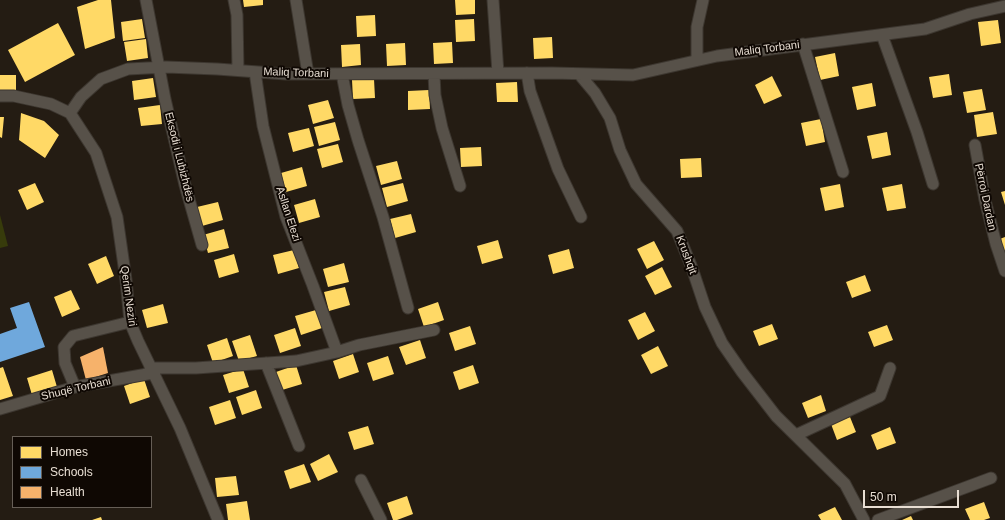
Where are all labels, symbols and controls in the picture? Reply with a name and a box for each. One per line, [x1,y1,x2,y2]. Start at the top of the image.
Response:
street label: Maliq Torbani [734,38,800,60]
street label: Maliq Torbani [263,65,329,81]
street label: Eksodi i Lubizhdës [162,111,196,203]
street label: Përroi Dardan [971,162,999,232]
street label: Asllan Elezi [273,185,303,243]
street label: Krushqit [673,234,699,276]
street label: Qerim Neziri [117,265,139,327]
street label: Shuqë Torbani [40,375,112,403]
legend [12,436,152,508]
text: Homes [50,445,88,459]
text: Schools [50,465,93,479]
scale bar [865,482,961,508]
text: Health [50,485,85,499]
text: 50 m [870,490,897,504]

